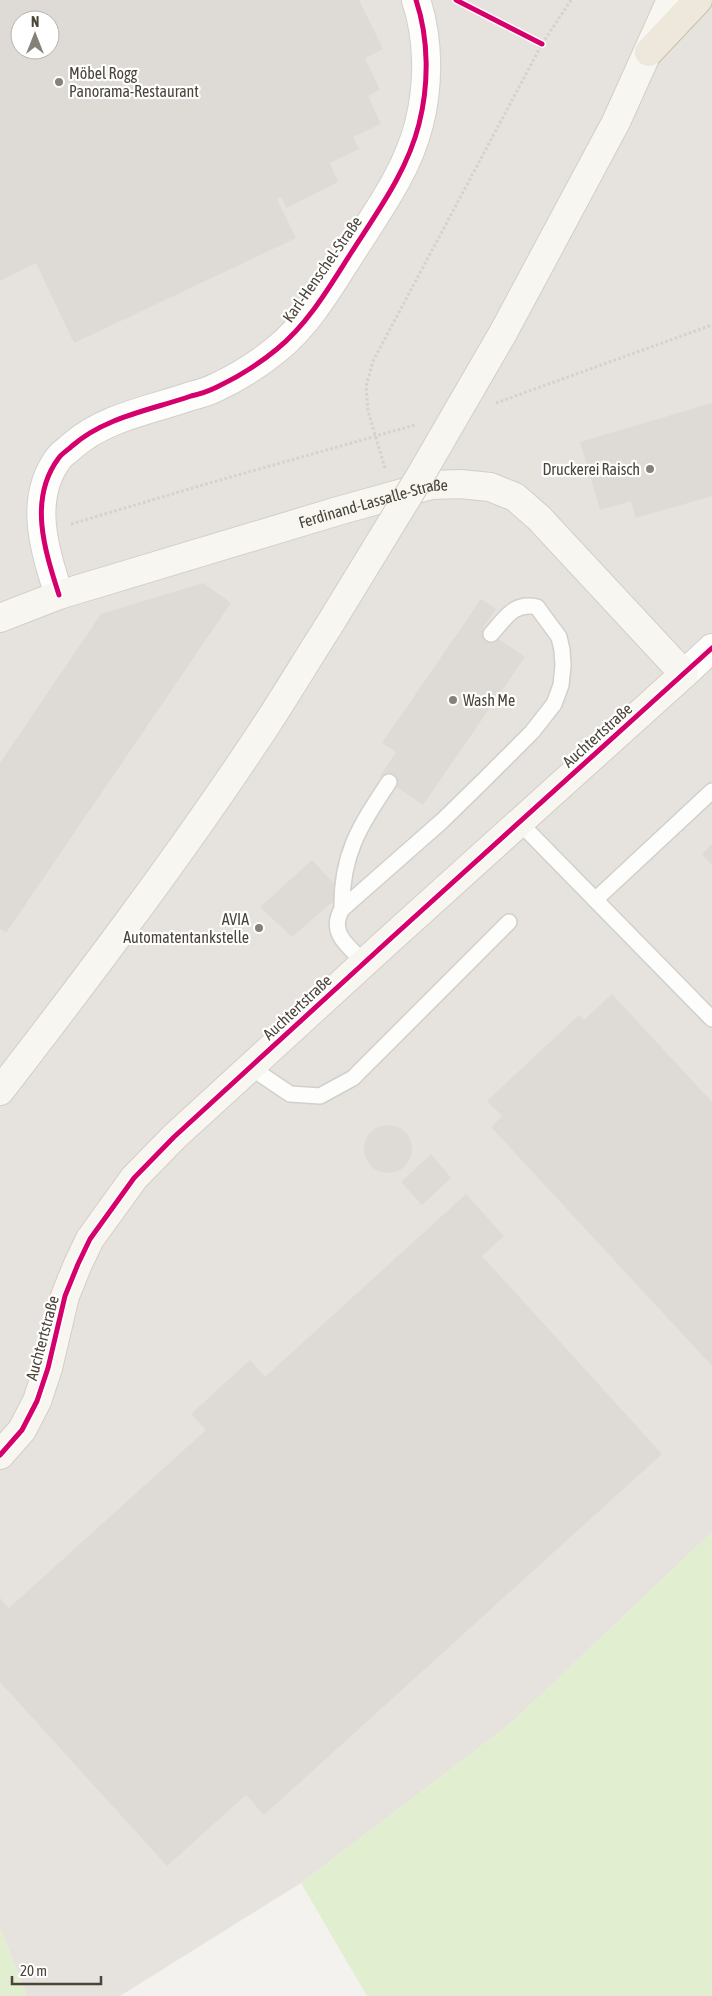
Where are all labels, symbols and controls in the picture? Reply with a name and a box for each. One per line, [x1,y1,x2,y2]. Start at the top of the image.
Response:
north arrow [10,10,60,60]
text: N [31,14,39,30]
place label: Möbel Rogg Panorama-Restaurant [69,64,199,100]
marker: Möbel Rogg Panorama-Restaurant [53,76,65,88]
street label: Karl-Henschel-Straße [279,213,365,325]
place label: Druckerei Raisch [542,460,640,478]
marker: Druckerei Raisch [644,463,656,475]
street label: Ferdinand-Lassalle-Straße [296,475,448,531]
place label: Wash Me [463,691,515,709]
marker: Wash Me [447,694,459,706]
street label: Auchtertstraße [559,699,635,771]
place label: AVIA Automatentankstelle [123,910,249,946]
marker: AVIA Automatentankstelle [253,922,265,934]
street label: Auchtertstraße [259,971,335,1043]
street label: Auchtertstraße [22,1294,62,1382]
scale bar [12,1954,101,1986]
text: 20 m [20,1962,47,1979]

